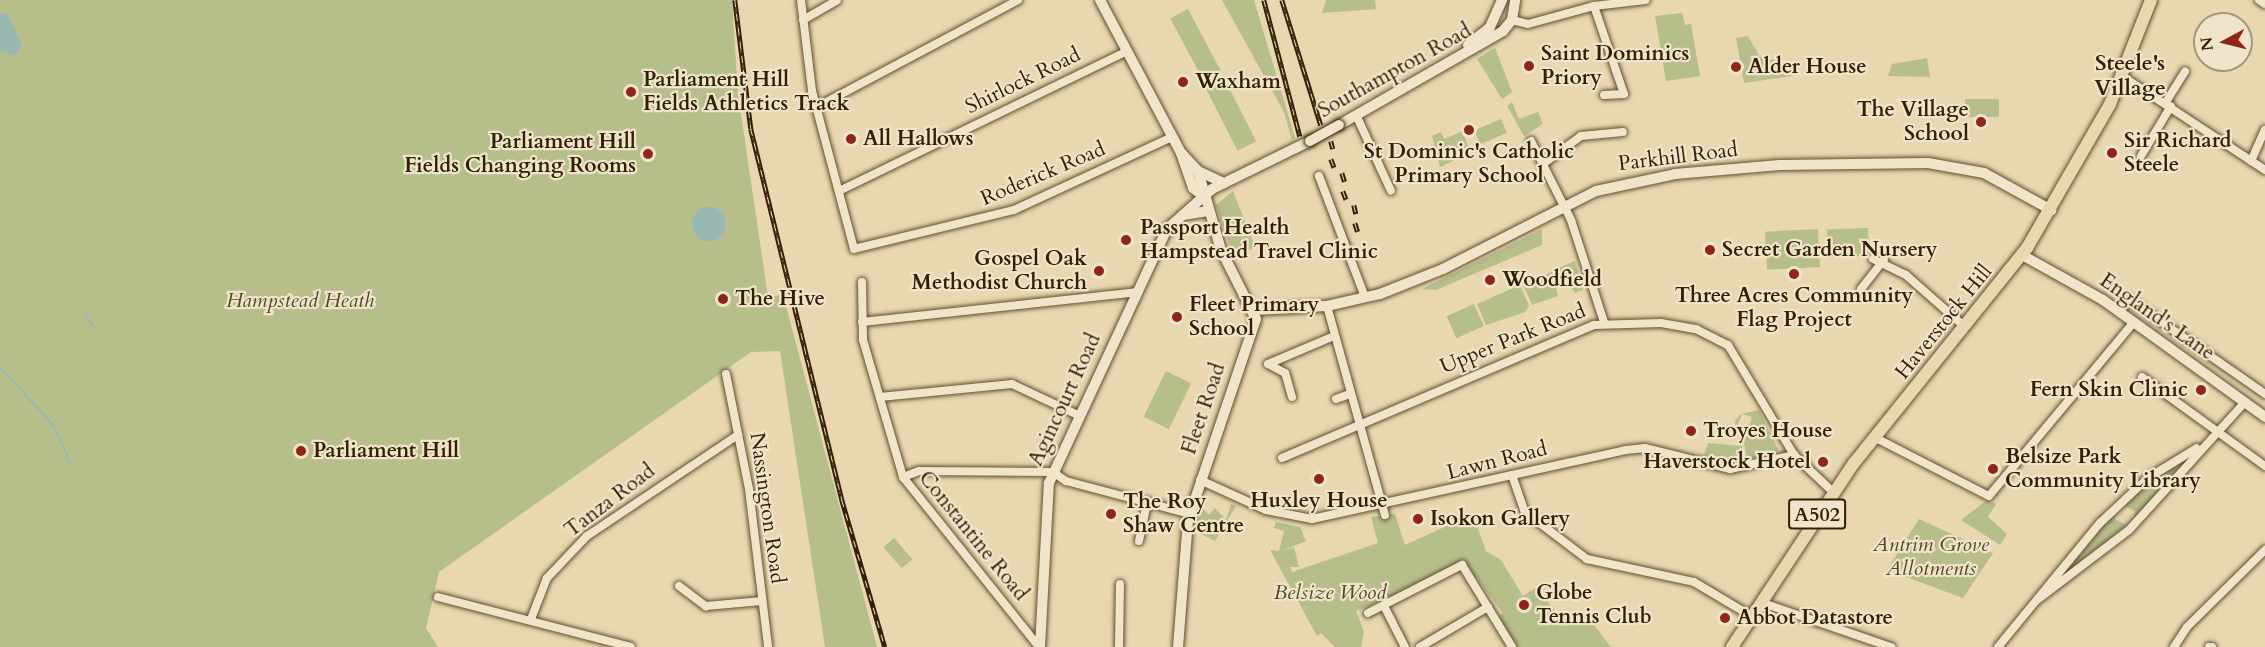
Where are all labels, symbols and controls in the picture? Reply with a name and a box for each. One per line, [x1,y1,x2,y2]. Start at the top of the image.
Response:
north arrow [2193,12,2253,72]
street label: Southampton Road [1314,18,1476,124]
text: N [2195,36,2219,52]
place label: Saint Dominics Priory [1541,41,1689,91]
street label: Shirlock Road [961,42,1085,120]
district label: Steele's Village [2094,50,2166,101]
place label: Alder House [1748,54,1867,80]
marker: Saint Dominics Priory [1522,59,1536,73]
marker: Alder House [1729,60,1743,74]
place label: Parliament Hill Fields Athletics Track [643,67,850,117]
place label: Waxham [1195,69,1281,95]
marker: Waxham [1176,75,1190,89]
marker: Parliament Hill Fields Athletics Track [624,85,638,99]
place label: The Village School [1857,97,1969,147]
marker: The Village School [1974,115,1988,129]
marker: St Dominic's Catholic Primary School [1462,123,1476,137]
place label: All Hallows [863,126,973,152]
place label: Sir Richard Steele [2124,128,2231,178]
place label: Parliament Hill Fields Changing Rooms [404,129,636,179]
marker: All Hallows [844,132,858,146]
street label: Roderick Road [977,136,1109,212]
street label: Parkhill Road [1617,137,1739,177]
place label: St Dominic's Catholic Primary School [1364,139,1574,189]
marker: Sir Richard Steele [2105,146,2119,160]
marker: Parliament Hill Fields Changing Rooms [641,147,655,161]
place label: Passport Health Hampstead Travel Clinic [1140,215,1378,265]
marker: Passport Health Hampstead Travel Clinic [1117,231,1135,249]
place label: Secret Garden Nursery [1722,237,1937,263]
marker: Secret Garden Nursery [1703,243,1717,257]
place label: Gospel Oak Methodist Church [912,246,1087,296]
street label: Haverstock Hill [1890,260,1998,384]
marker: Gospel Oak Methodist Church [1092,264,1106,278]
place label: Woodfield [1502,267,1602,293]
marker: Three Acres Community Flag Project [1787,267,1801,281]
street label: England's Lane [2095,268,2219,366]
marker: Woodfield [1483,273,1497,287]
place label: Three Acres Community Flag Project [1675,283,1913,333]
place label: The Hive [735,286,825,312]
park label: Hampstead Heath [226,288,374,314]
marker: The Hive [716,292,730,306]
place label: Fleet Primary School [1189,292,1319,342]
street label: Upper Park Road [1437,298,1589,380]
marker: Fleet Primary School [1170,310,1184,324]
street label: Agincourt Road [1023,330,1107,470]
street label: Fleet Road [1177,360,1231,458]
place label: Fern Skin Clinic [2030,377,2188,403]
marker: Fern Skin Clinic [2192,381,2210,399]
place label: Troyes House [1703,418,1833,444]
marker: Troyes House [1684,424,1698,438]
street label: Nassington Road [744,431,790,585]
street label: Lawn Road [1444,436,1550,486]
place label: Parliament Hill [313,438,459,464]
marker: Parliament Hill [294,444,308,458]
place label: Belsize Park Community Library [2005,444,2201,494]
place label: Haverstock Hotel [1643,449,1811,475]
marker: Haverstock Hotel [1816,455,1830,469]
street label: Tanza Road [560,459,660,543]
marker: Belsize Park Community Library [1986,462,2000,476]
street label: Constantine Road [913,466,1033,606]
marker: Huxley House [1312,472,1326,486]
place label: Huxley House [1250,488,1388,514]
place label: The Roy Shaw Centre [1123,489,1244,539]
road number: A502 [1787,497,1847,531]
place label: Isokon Gallery [1430,506,1570,532]
marker: The Roy Shaw Centre [1104,507,1118,521]
marker: Isokon Gallery [1411,512,1425,526]
park label: Antrim Grove Allotments [1873,532,1989,582]
park label: Belsize Wood [1274,580,1386,606]
place label: Globe Tennis Club [1536,580,1652,630]
marker: Globe Tennis Club [1517,598,1531,612]
place label: Abbot Datastore [1737,605,1893,631]
marker: Abbot Datastore [1718,611,1732,625]

